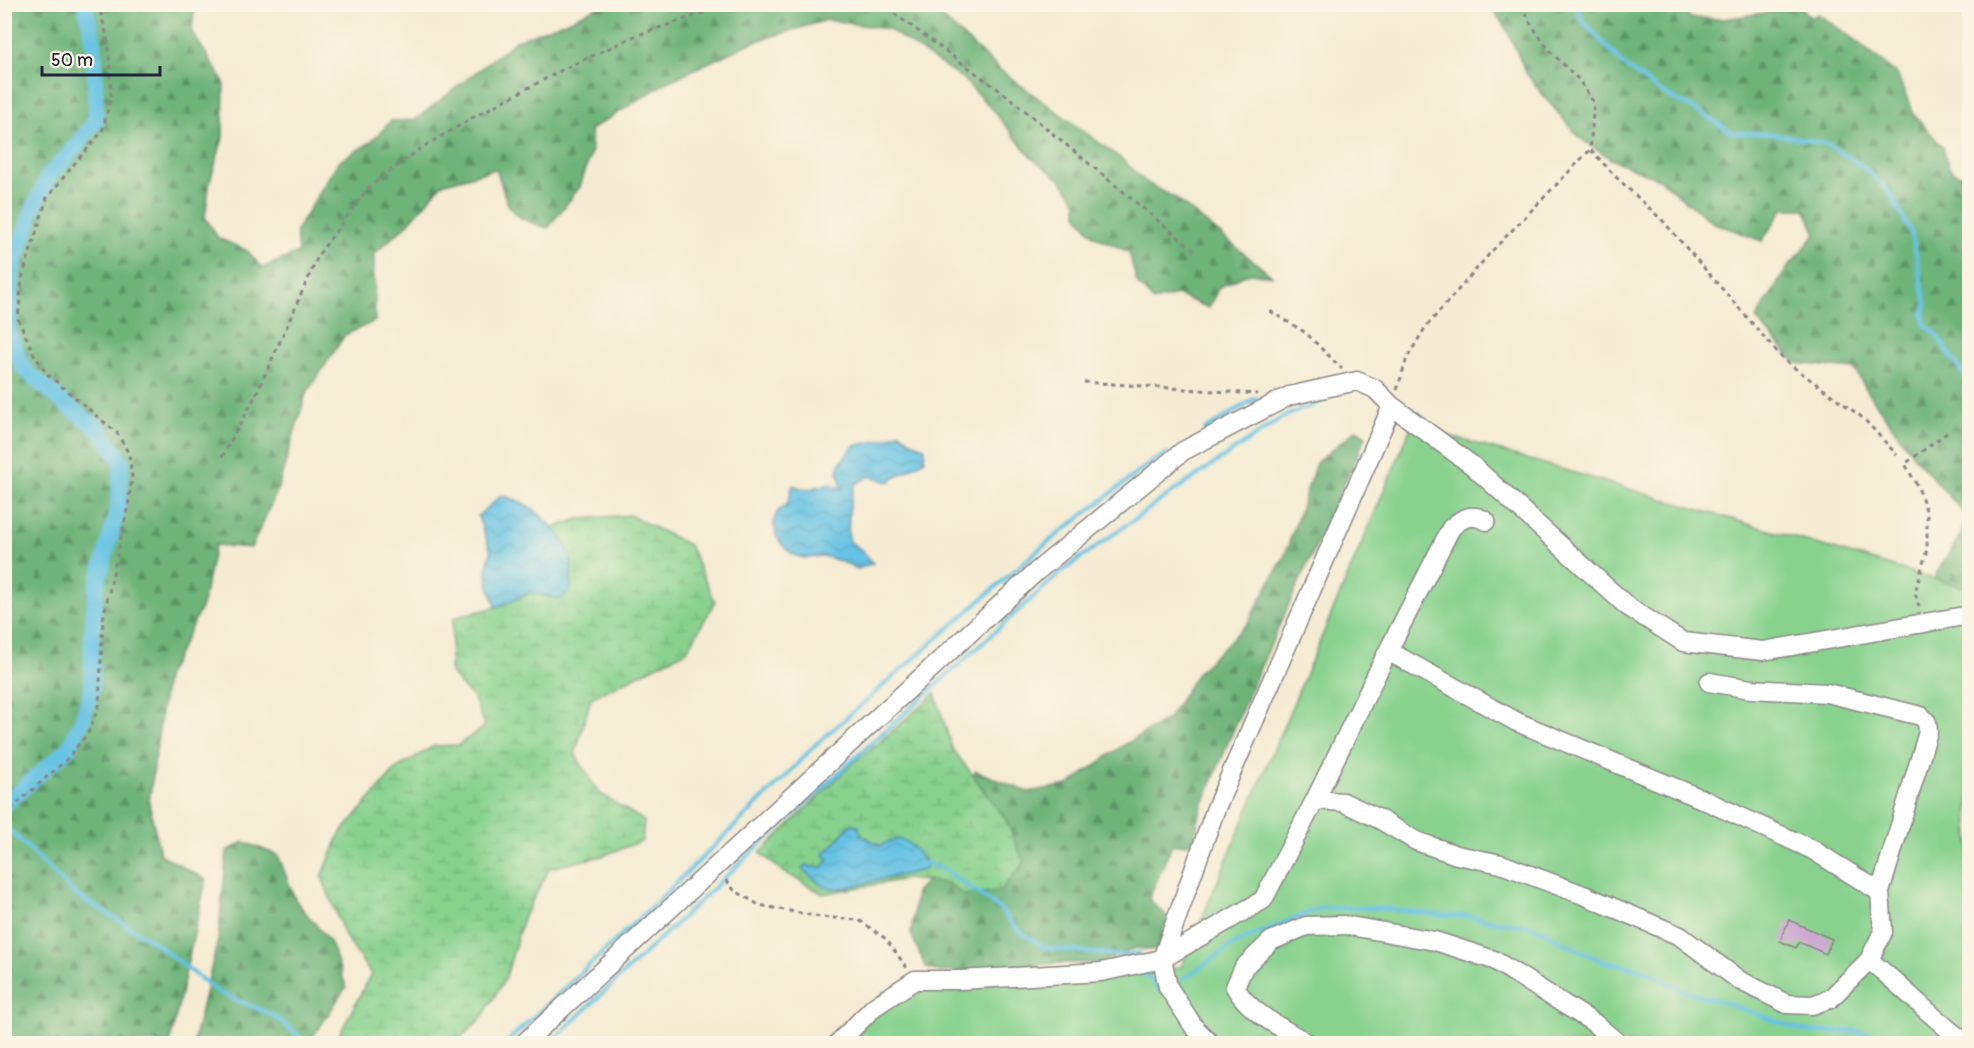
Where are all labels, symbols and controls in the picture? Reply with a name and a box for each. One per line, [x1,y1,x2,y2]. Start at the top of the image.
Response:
scale bar [42,39,160,77]
text: 50 m [51,49,93,72]

